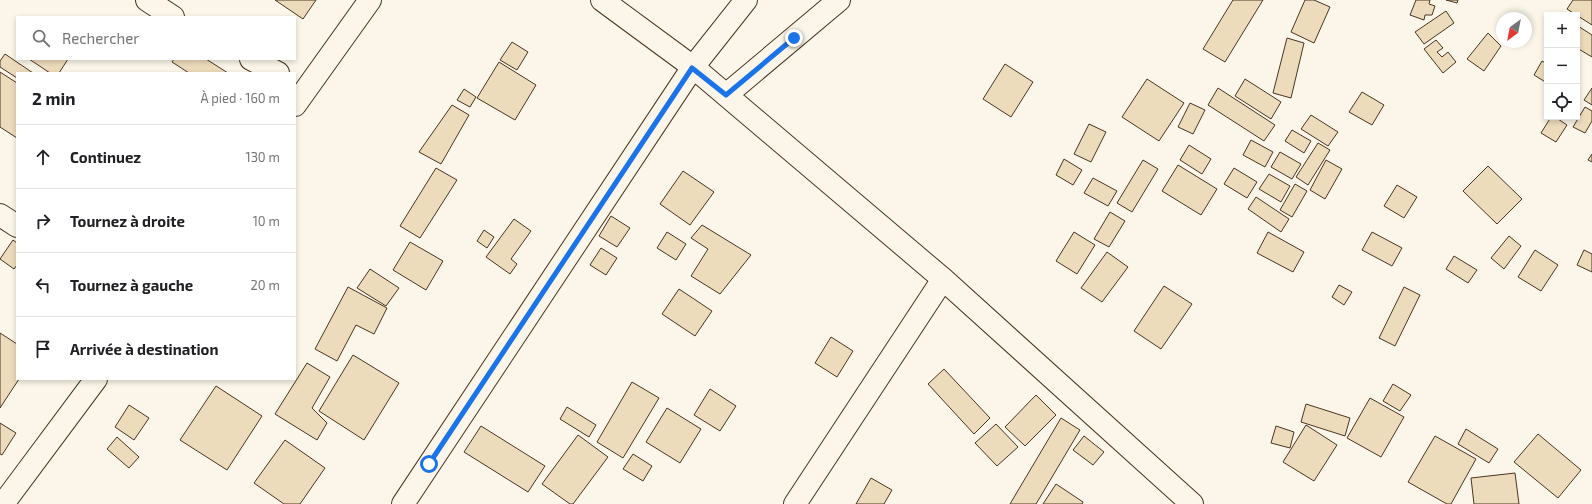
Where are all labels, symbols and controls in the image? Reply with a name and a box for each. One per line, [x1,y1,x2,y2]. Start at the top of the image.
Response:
north arrow [1496,12,1532,48]
map controls [1544,12,1580,120]
button: + [1544,12,1580,48]
search box [16,16,296,60]
icon: search [30,27,52,49]
text: Rechercher [62,29,139,47]
route end [785,29,803,47]
button: − [1544,48,1580,84]
button: locate [1544,84,1580,120]
text: 2 min [32,88,75,108]
text: À pied · 160 m [201,90,280,106]
icon: ahead [32,146,54,168]
text: Continuez [70,148,141,166]
text: 130 m [245,149,280,165]
icon: right [32,210,54,232]
text: Tournez à droite [70,212,185,230]
text: 10 m [253,213,280,229]
icon: left [32,274,54,296]
text: Tournez à gauche [70,276,193,294]
text: 20 m [251,277,280,293]
icon: arrive [32,338,54,360]
text: Arrivée à destination [70,340,218,358]
route start [420,455,438,473]

